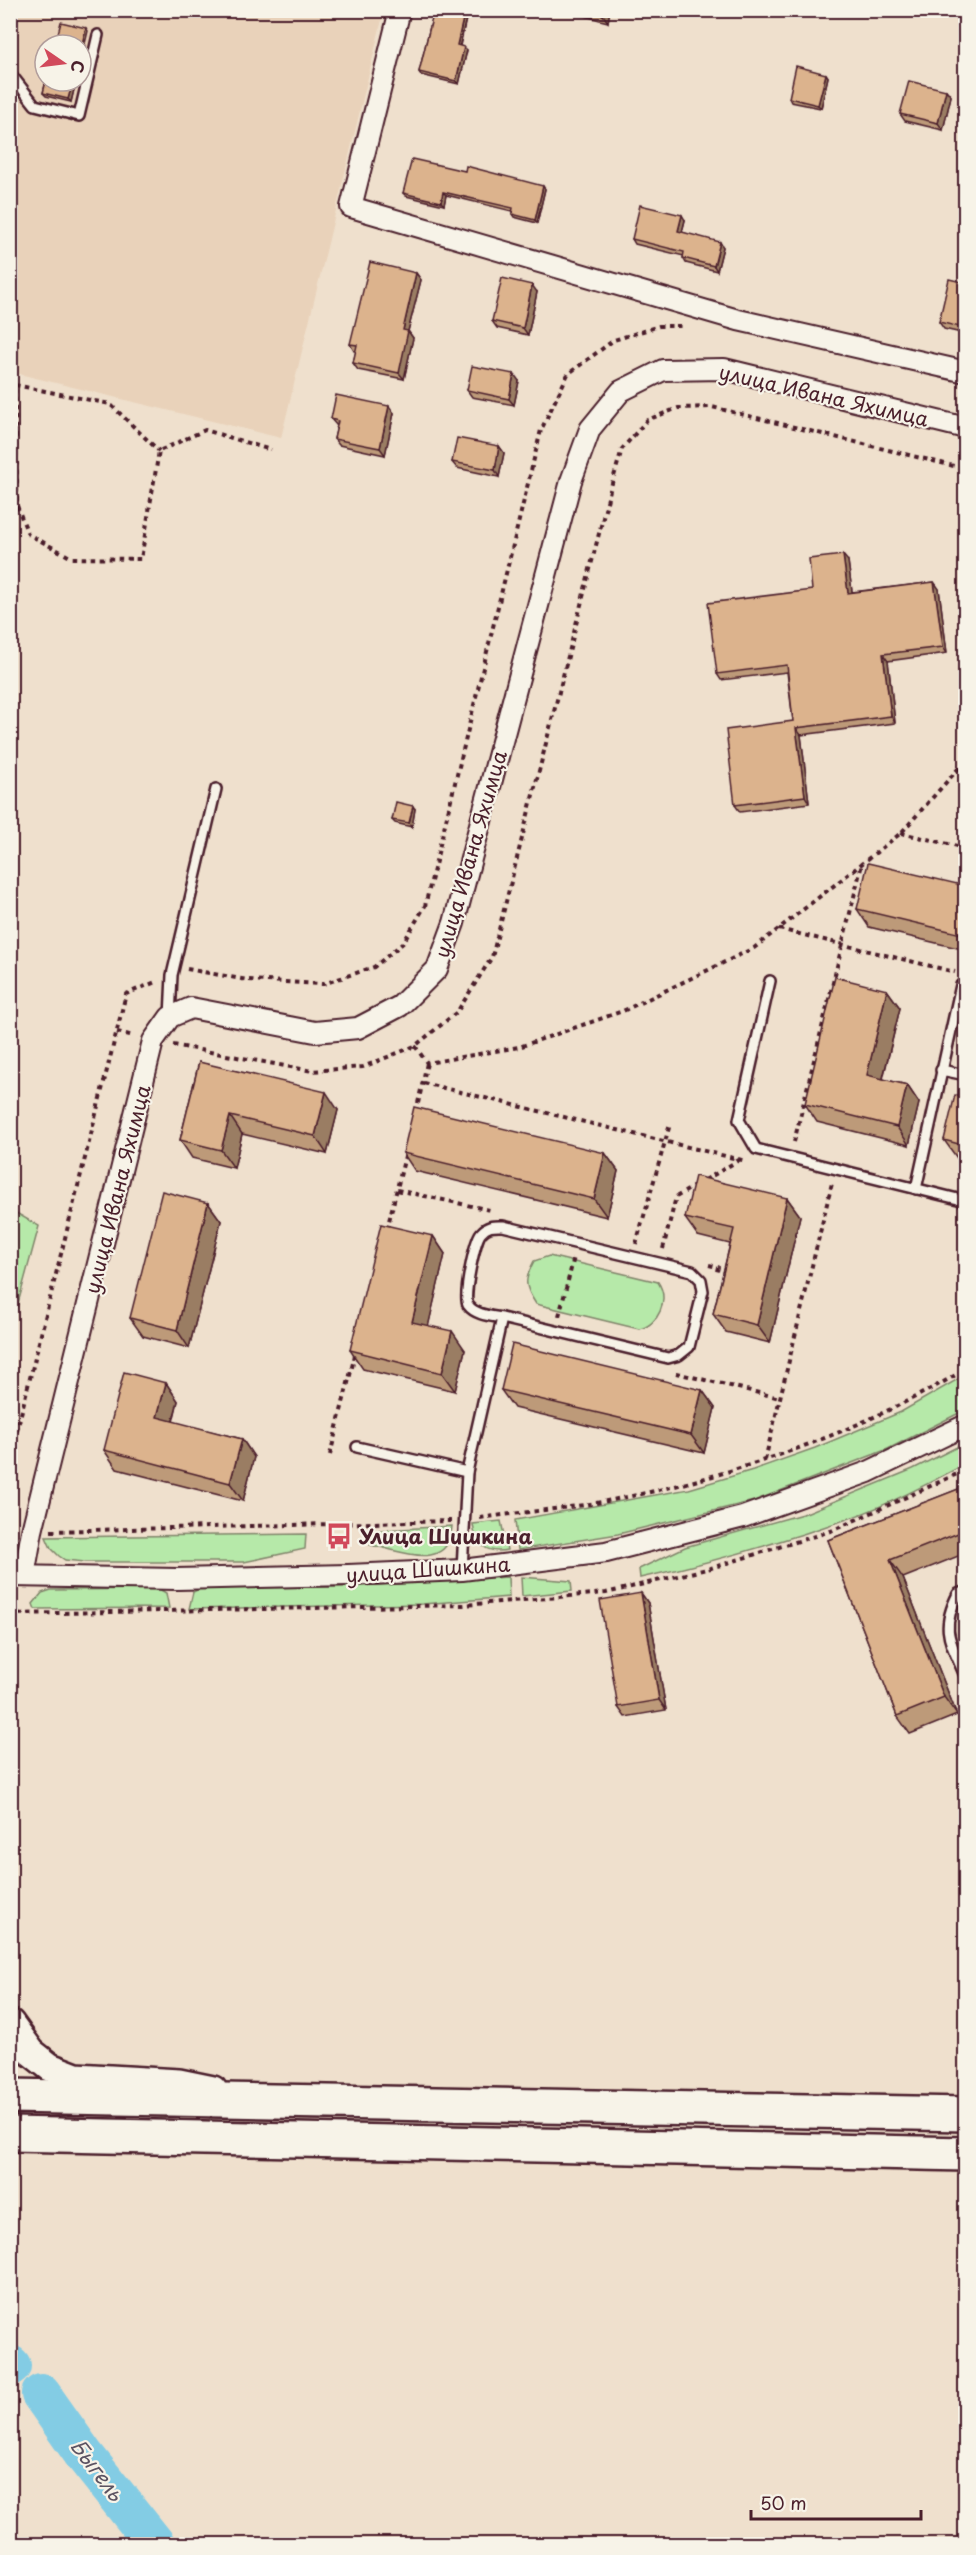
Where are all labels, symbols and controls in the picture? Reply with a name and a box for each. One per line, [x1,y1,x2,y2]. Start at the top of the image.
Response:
north arrow [33,33,93,93]
text: С [65,58,92,76]
street label: улица Ивана Яхимца [716,356,932,434]
street label: улица Ивана Яхимца [426,746,514,961]
street label: улица Ивана Яхимца [77,1081,158,1297]
bus stop icon: Улица Шишкина [324,1521,354,1551]
place label: Улица Шишкина [358,1521,532,1551]
street label: улица Шишкина [345,1548,511,1590]
water label: Быгель [64,2431,133,2508]
scale bar [751,2483,920,2521]
text: 50 m [760,2489,807,2516]

